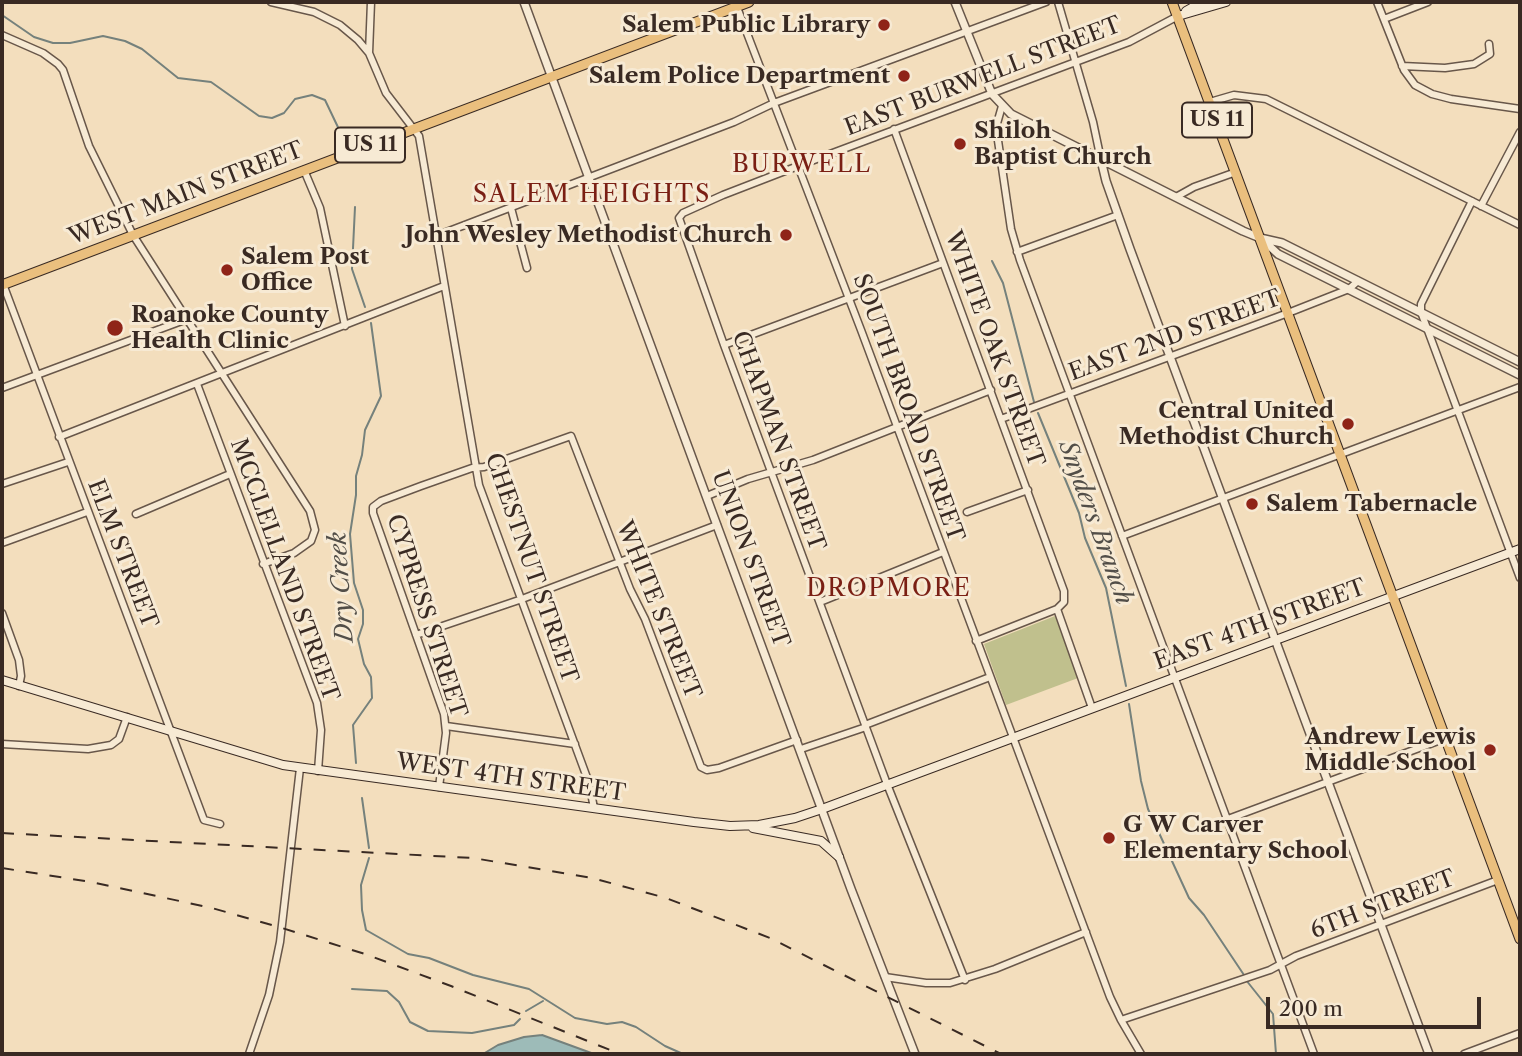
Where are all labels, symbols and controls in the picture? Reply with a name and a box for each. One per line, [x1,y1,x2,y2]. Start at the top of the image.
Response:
place label: Salem Public Library [622,11,870,39]
street label: EAST BURWELL STREET [841,11,1125,143]
marker: Salem Public Library [876,17,892,33]
place label: Salem Police Department [589,62,890,90]
marker: Salem Police Department [896,68,912,84]
road number: US 11 [1182,102,1252,138]
place label: Shiloh Baptist Church [974,117,1152,171]
road number: US 11 [335,128,405,162]
marker: Shiloh Baptist Church [952,136,968,152]
street label: WEST MAIN STREET [65,137,307,251]
district label: BURWELL [733,151,871,179]
district label: SALEM HEIGHTS [474,181,710,209]
place label: John Wesley Methodist Church [405,221,772,249]
marker: John Wesley Methodist Church [778,227,794,243]
street label: WHITE OAK STREET [938,227,1050,471]
place label: Salem Post Office [241,243,369,297]
marker: Salem Post Office [219,262,235,278]
street label: SOUTH BROAD STREET [847,270,969,546]
street label: EAST 2ND STREET [1065,285,1285,387]
place label: Roanoke County Health Clinic [131,301,328,355]
marker: Roanoke County Health Clinic [105,318,125,338]
street label: CHAPMAN STREET [725,327,831,555]
place label: Central United Methodist Church [1119,397,1334,451]
marker: Central United Methodist Church [1340,416,1356,432]
street label: MCCLELLAND STREET [224,435,344,705]
water label: Snyders Branch [1052,437,1138,609]
street label: CHESTNUT STREET [479,449,583,687]
street label: UNION STREET [705,467,795,651]
street label: ELM STREET [81,476,163,632]
place label: Salem Tabernacle [1266,490,1477,518]
marker: Salem Tabernacle [1244,496,1260,512]
street label: CYPRESS STREET [380,511,472,721]
street label: WHITE STREET [610,517,706,703]
water label: Dry Creek [324,531,360,643]
street label: EAST 4TH STREET [1150,574,1370,676]
district label: DROPMORE [807,575,971,603]
place label: Andrew Lewis Middle School [1305,723,1476,777]
marker: Andrew Lewis Middle School [1482,742,1498,758]
street label: WEST 4TH STREET [395,748,627,808]
place label: G W Carver Elementary School [1123,811,1348,865]
marker: G W Carver Elementary School [1101,830,1117,846]
street label: 6TH STREET [1307,865,1459,945]
scale bar [1270,982,1485,1026]
text: 200 m [1279,996,1343,1021]

